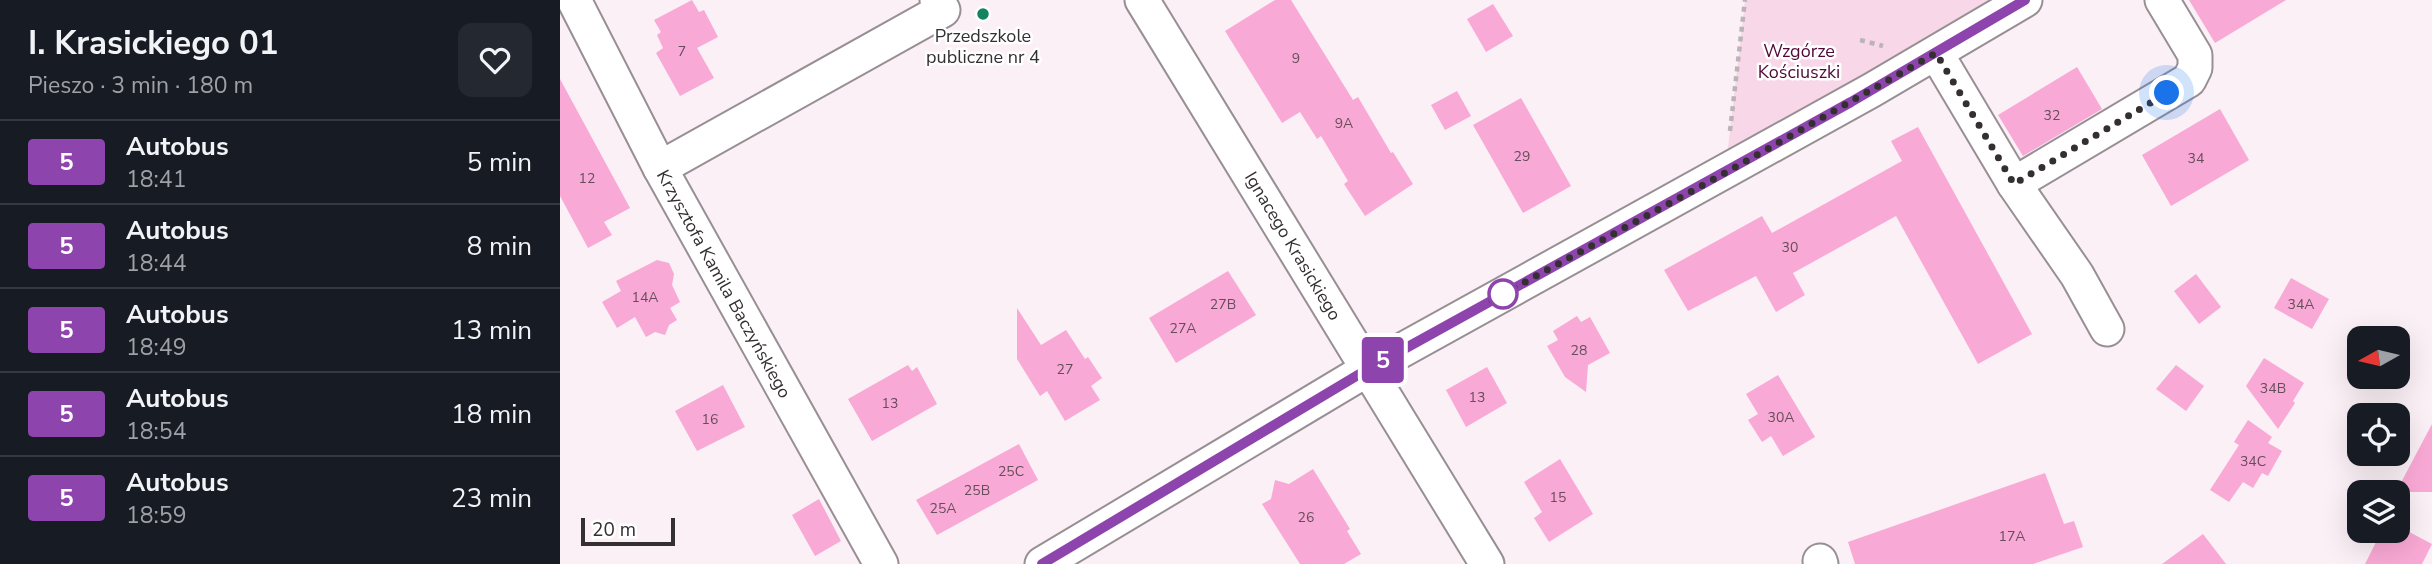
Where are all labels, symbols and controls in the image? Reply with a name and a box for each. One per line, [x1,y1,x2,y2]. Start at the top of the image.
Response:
marker: Przedszkole publiczne nr 4 [975,6,991,22]
text: I. Krasickiego 01 [28,21,279,66]
button: heart [458,23,532,97]
place label: Przedszkole publiczne nr 4 [926,24,1040,69]
park label: Wzgórze Kościuszki [1758,39,1840,84]
house number: 7 [678,42,686,61]
house number: 9 [1292,49,1300,68]
text: Pieszo · 3 min · 180 m [28,70,253,101]
your location [2149,75,2184,110]
house number: 32 [2044,106,2060,125]
house number: 9A [1335,114,1353,133]
text: Autobus [126,129,229,164]
text: 5 min [467,145,532,180]
text: 5 [59,146,74,178]
house number: 29 [1514,147,1530,166]
house number: 34 [2188,149,2204,168]
text: 18:41 [126,164,186,195]
street label: Krzysztofa Kamila Baczyńskiego [651,165,797,403]
street label: Ignacego Krasickiego [1239,167,1347,325]
house number: 12 [579,169,595,188]
text: Autobus [126,213,229,248]
text: 8 min [467,229,532,264]
text: 5 [59,230,74,262]
house number: 30 [1782,238,1798,257]
text: 18:44 [126,248,186,279]
unlabelled marker [1488,279,1518,309]
house number: 14A [631,288,659,307]
house number: 27B [1210,295,1236,314]
house number: 34A [2287,295,2315,314]
text: Autobus [126,297,229,332]
text: 13 min [451,313,532,348]
text: 5 [59,314,74,346]
house number: 27A [1169,319,1197,338]
north arrow [2347,326,2410,388]
map controls [2347,326,2410,543]
text: 18:49 [126,332,186,363]
line badge: 5 [1360,337,1406,383]
house number: 28 [1571,341,1587,360]
text: 5 [1376,344,1390,376]
house number: 27 [1057,360,1073,379]
house number: 34B [2260,379,2286,398]
text: Autobus [126,381,229,416]
house number: 13 [1469,388,1485,407]
house number: 13 [882,394,898,413]
text: 18 min [451,397,532,432]
text: 5 [59,398,74,430]
button: locate [2347,403,2410,466]
house number: 30A [1767,408,1795,427]
house number: 16 [702,410,718,429]
text: 18:54 [126,416,186,447]
house number: 34C [2240,452,2266,471]
house number: 25C [998,462,1024,481]
text: Autobus [126,465,229,500]
button: layers [2347,480,2410,543]
text: 23 min [451,481,532,516]
house number: 25B [964,481,990,500]
text: 5 [59,482,74,514]
house number: 15 [1550,488,1566,507]
house number: 25A [929,499,957,518]
text: 18:59 [126,500,186,531]
house number: 26 [1298,508,1314,527]
scale bar [581,515,676,547]
text: 20 m [592,517,636,543]
house number: 17A [1998,527,2026,546]

